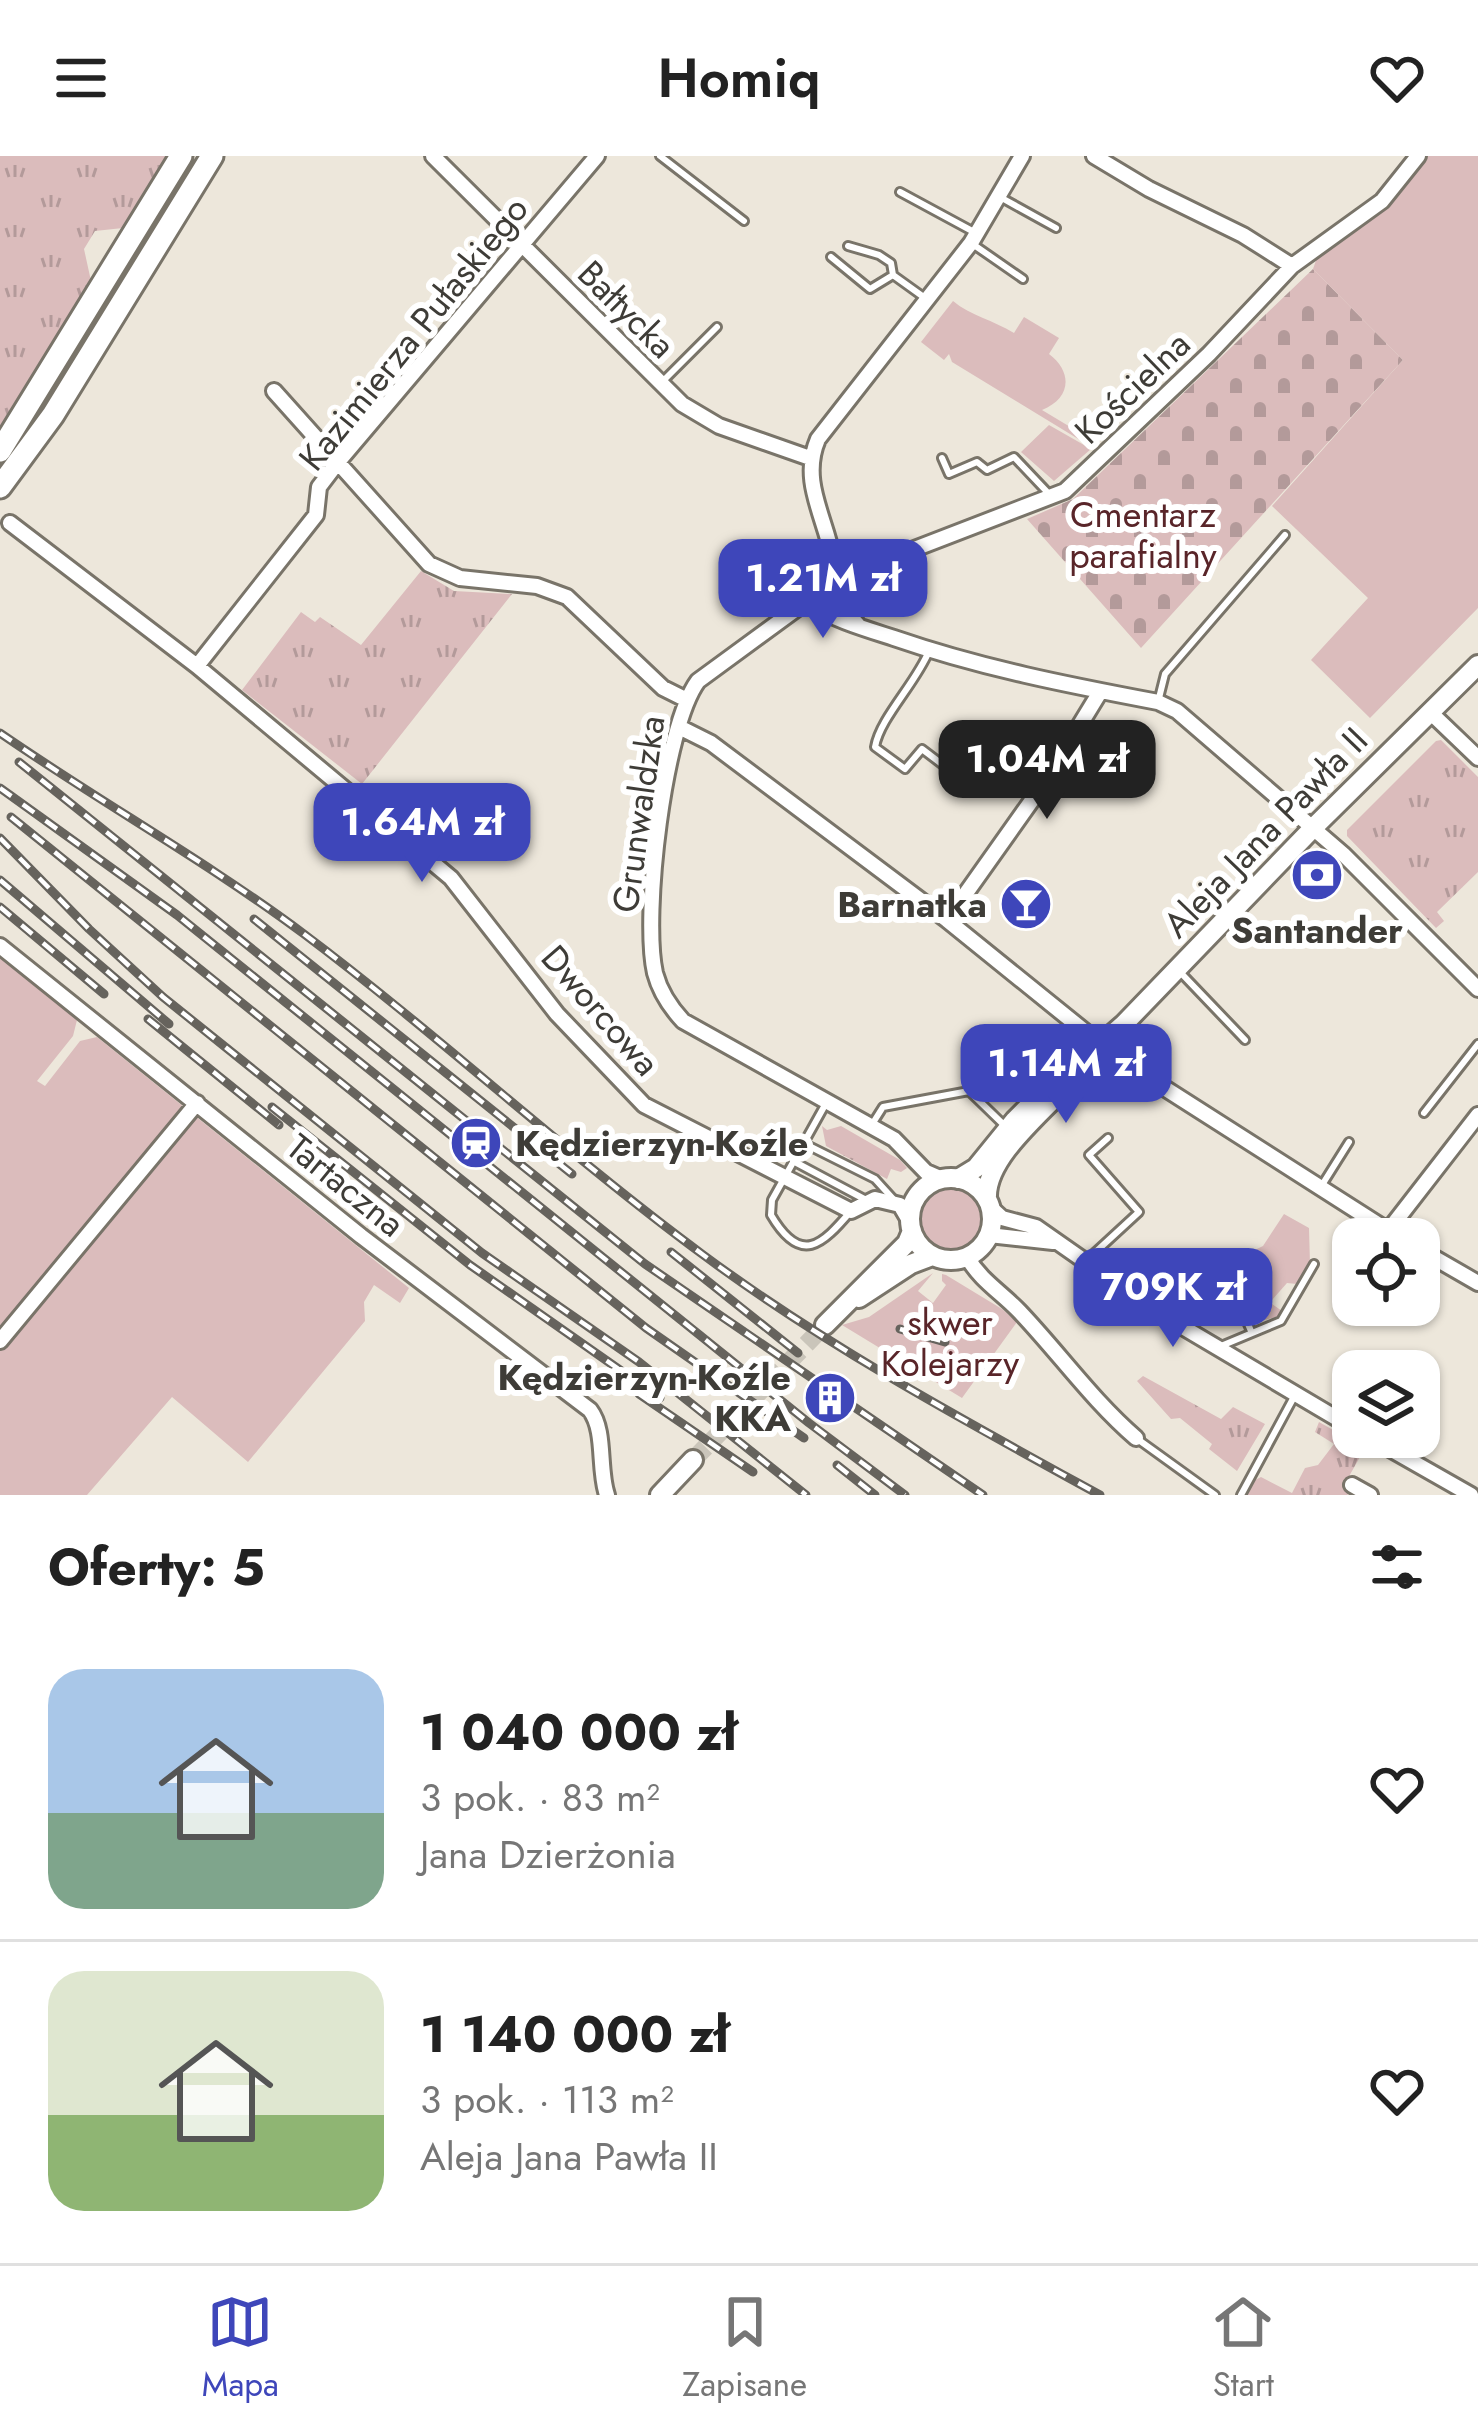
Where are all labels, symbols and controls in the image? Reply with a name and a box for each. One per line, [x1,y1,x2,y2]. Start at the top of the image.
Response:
text: Homiq [657,39,821,117]
icon: menu [48,45,114,111]
icon: heart [1364,45,1430,111]
street label: Kazimierza Pułaskiego [286,185,540,481]
street label: Bałtycka [566,248,688,370]
street label: Kościelna [1062,319,1202,455]
park label: Cmentarz parafialny [1069,488,1217,581]
pin: 1.21M zł [699,539,947,641]
text: 1.21M zł [745,549,901,606]
street label: Grunwaldzka [598,712,678,916]
street label: Aleja Jana Pawła II [1151,715,1379,949]
pin: 1.04M zł [923,720,1171,822]
text: 1.04M zł [966,730,1128,787]
pin: 1.64M zł [298,783,546,885]
text: 1.64M zł [340,793,504,850]
bank icon: Santander [1289,847,1345,903]
bar icon: Barnatka [998,876,1054,932]
place label: Barnatka [837,878,987,930]
place label: Santander [1231,904,1403,956]
street label: Dworcowa [529,933,673,1087]
pin: 1.14M zł [942,1024,1190,1126]
text: 1.14M zł [988,1034,1144,1091]
station icon: Kędzierzyn-Koźle [448,1115,504,1171]
place label: Kędzierzyn-Koźle [515,1117,808,1169]
street label: Tartaczna [276,1121,416,1249]
map controls [1332,1218,1440,1458]
button: locate [1332,1218,1440,1326]
pin: 709K zł [1062,1248,1284,1350]
text: 709K zł [1100,1258,1246,1315]
park label: skwer Kolejarzy [881,1296,1019,1389]
button: layers [1332,1350,1440,1458]
place label: Kędzierzyn-Koźle KKA [498,1351,792,1444]
building icon: Kędzierzyn-Koźle KKA [802,1370,858,1426]
text: Oferty: 5 [48,1530,265,1604]
icon: filters [1364,1534,1430,1600]
text: 1 040 000 zł [420,1695,737,1769]
icon: home [144,1717,288,1861]
icon: heart [1364,1756,1430,1822]
text: 3 pok. · 83 m² [420,1769,660,1826]
text: Jana Dzierżonia [420,1826,676,1883]
text: 1 140 000 zł [420,1997,729,2071]
icon: home [144,2019,288,2163]
icon: heart [1364,2058,1430,2124]
text: 3 pok. · 113 m² [420,2071,674,2128]
text: Aleja Jana Pawła II [420,2128,718,2185]
tab: Mapa [202,2289,279,2408]
tab: Zapisane [682,2289,807,2408]
tab: Start [1210,2289,1276,2408]

